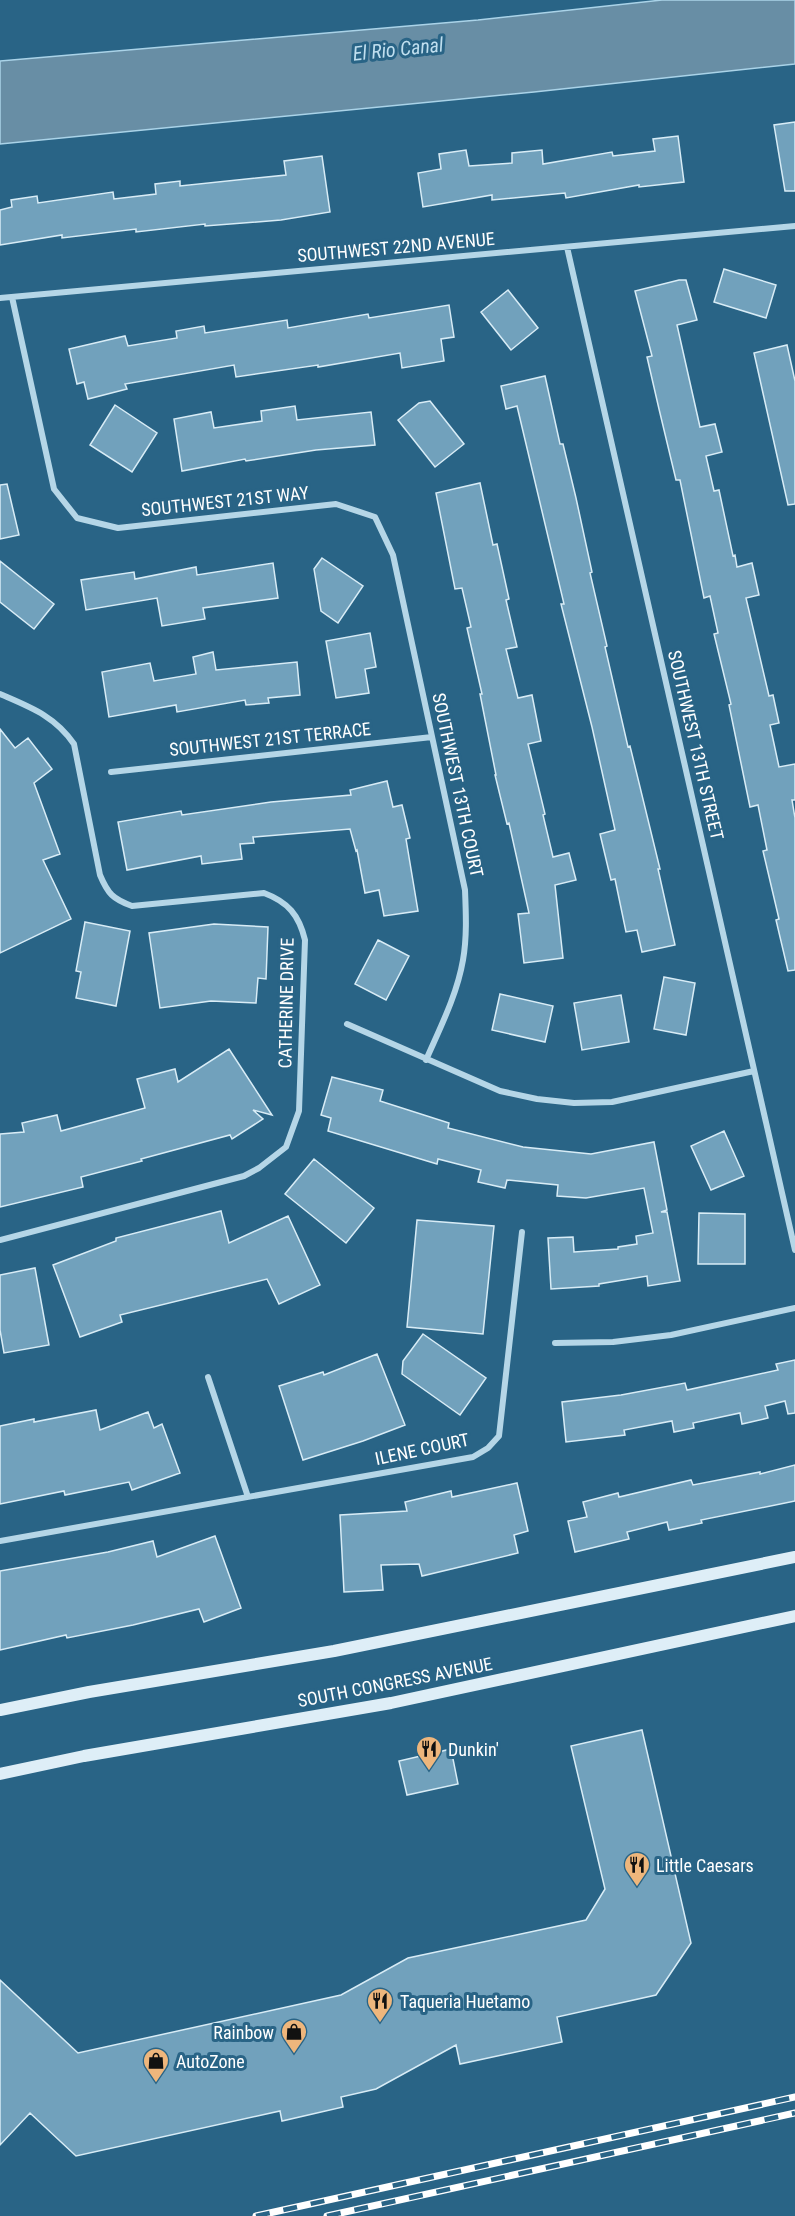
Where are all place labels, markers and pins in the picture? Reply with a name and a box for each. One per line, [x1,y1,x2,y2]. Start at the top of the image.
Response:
restaurant icon: Dunkin' [414,1734,444,1772]
place label: Dunkin' [448,1739,499,1760]
restaurant icon: Little Caesars [622,1850,652,1888]
place label: Little Caesars [656,1855,754,1876]
restaurant icon: Taqueria Huetamo [365,1986,395,2024]
place label: Taqueria Huetamo [400,1991,530,2012]
shop icon: Rainbow [279,2017,309,2055]
place label: Rainbow [213,2022,274,2043]
shop icon: AutoZone [141,2046,171,2084]
place label: AutoZone [176,2051,245,2072]

